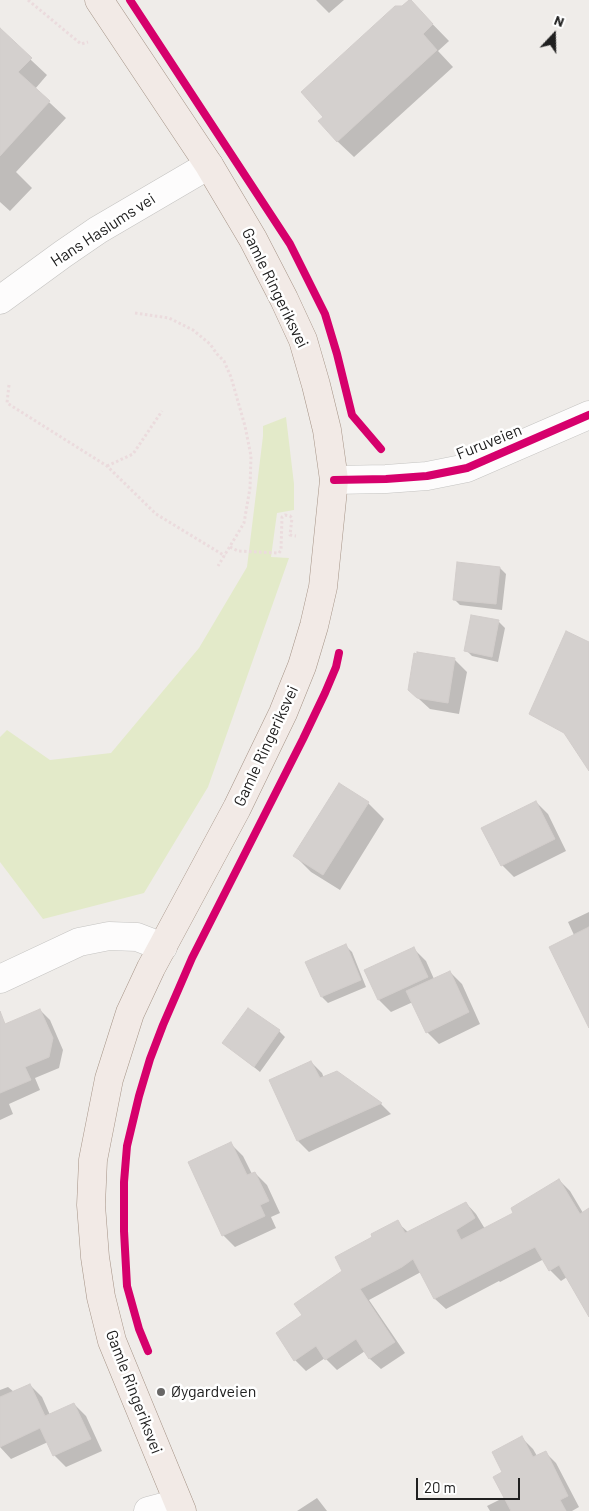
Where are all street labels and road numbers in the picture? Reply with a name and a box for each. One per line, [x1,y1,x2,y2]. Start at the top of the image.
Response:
street label: Hans Haslums vei [47,189,159,271]
street label: Gamle Ringeriksvei [238,225,312,351]
street label: Furuveien [453,420,525,464]
street label: Gamle Ringeriksvei [230,683,302,809]
street label: Gamle Ringeriksvei [102,1327,166,1457]

